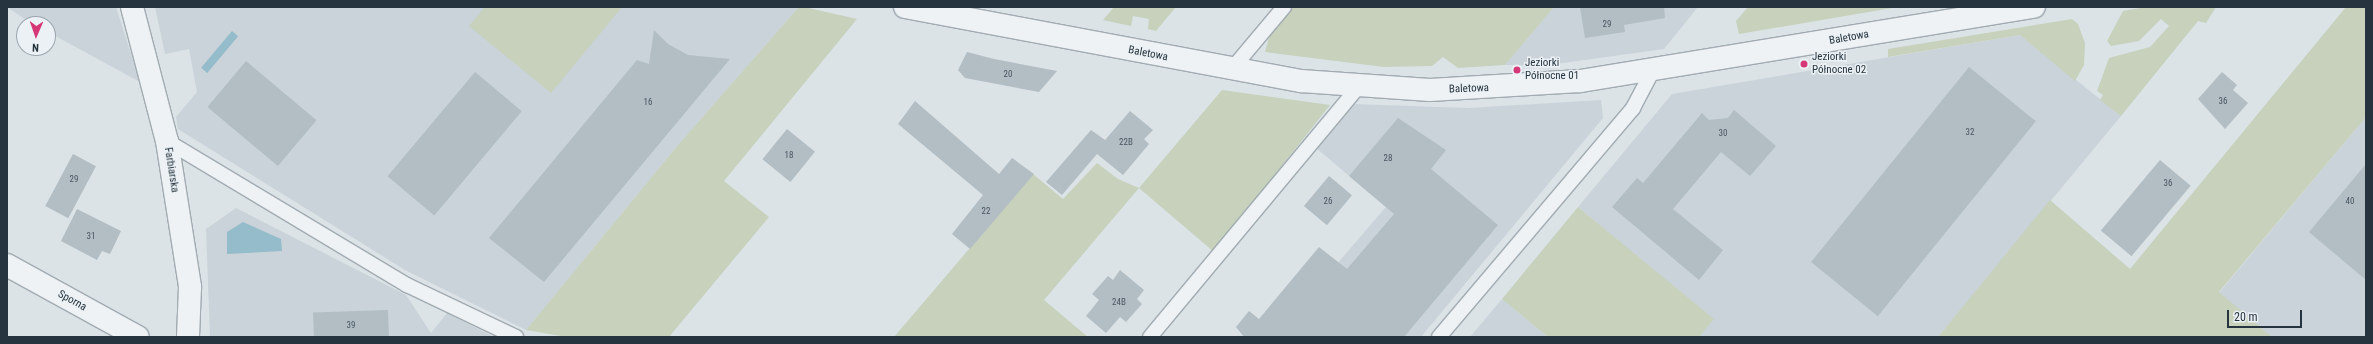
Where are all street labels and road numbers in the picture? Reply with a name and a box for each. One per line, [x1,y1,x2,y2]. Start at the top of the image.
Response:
street label: Baletowa [1828,28,1870,48]
street label: Baletowa [1127,44,1169,64]
street label: Baletowa [1449,82,1489,96]
street label: Farbiarska [161,146,181,194]
street label: Sporna [55,288,89,314]

